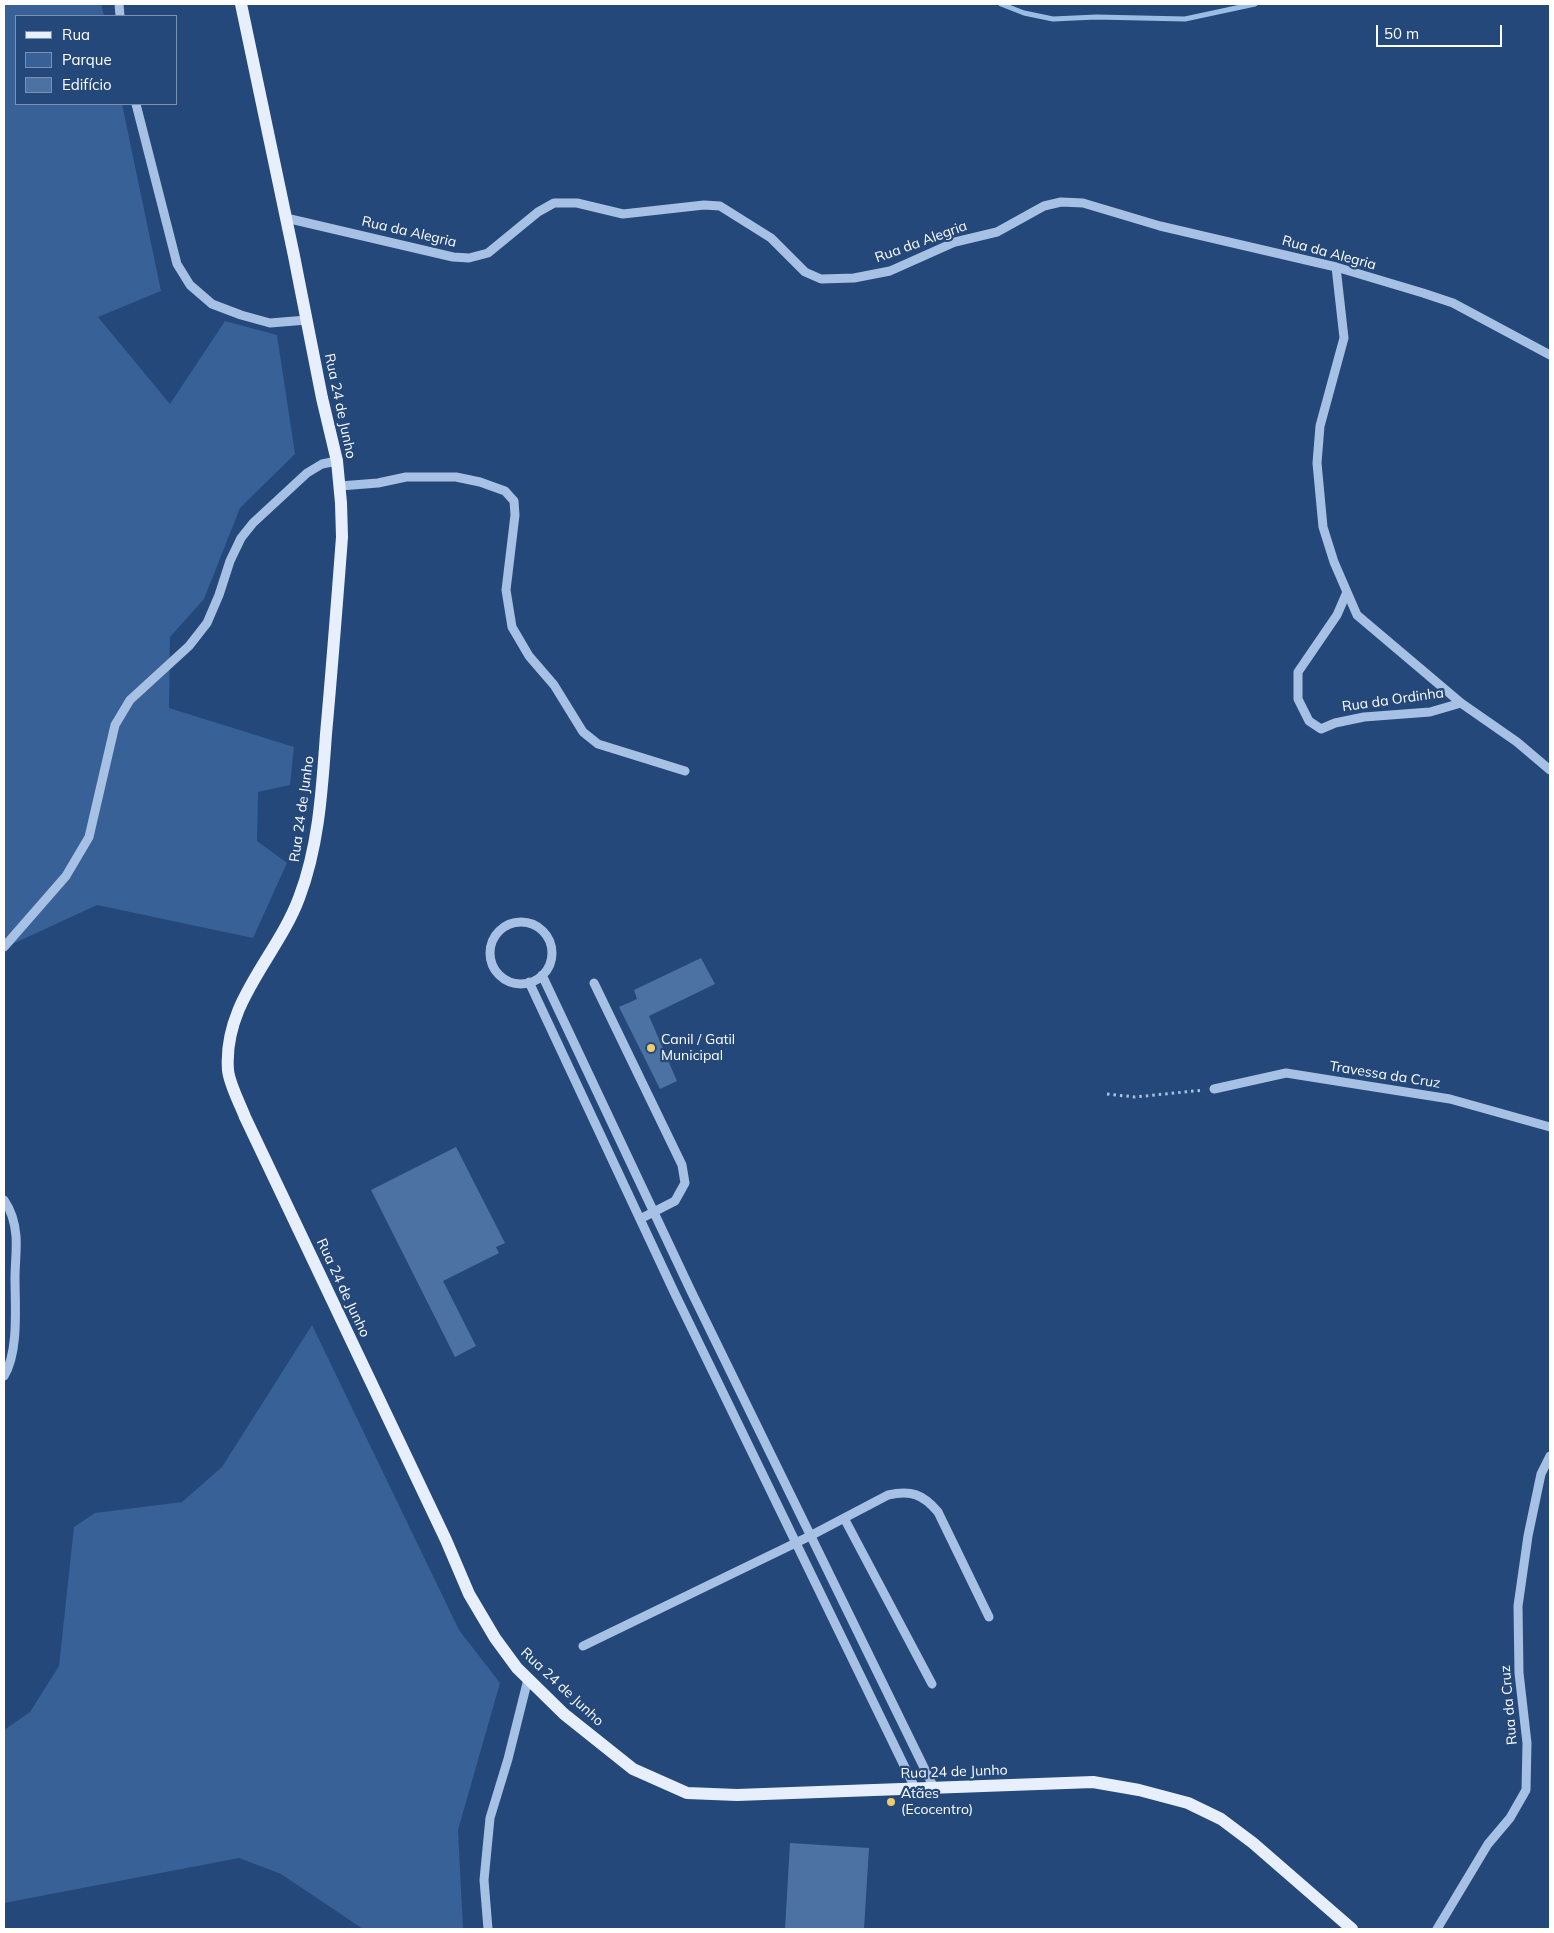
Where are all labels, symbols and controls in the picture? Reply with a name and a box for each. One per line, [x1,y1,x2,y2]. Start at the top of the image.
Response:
legend [15,15,178,105]
scale bar [1379,15,1505,47]
text: 50 m [1384,24,1419,43]
text: Rua [62,25,90,44]
text: Parque [62,50,112,69]
text: Edifício [62,75,112,94]
street label: Rua da Alegria [360,213,458,251]
street label: Rua da Alegria [873,218,969,266]
street label: Rua da Alegria [1280,232,1378,274]
street label: Rua 24 de Junho [321,352,359,460]
street label: Rua da Ordinha [1341,685,1445,715]
street label: Rua 24 de Junho [286,755,318,863]
place label: Canil / Gatil Municipal [661,1032,735,1064]
marker: Canil / Gatil Municipal [645,1042,657,1054]
street label: Travessa da Cruz [1328,1058,1442,1092]
street label: Rua 24 de Junho [313,1236,373,1340]
street label: Rua 24 de Junho [517,1644,607,1730]
street label: Rua da Cruz [1497,1664,1521,1746]
street label: Rua 24 de Junho [900,1762,1008,1782]
place label: Atães (Ecocentro) [901,1786,973,1818]
marker: Atães (Ecocentro) [885,1796,897,1808]

